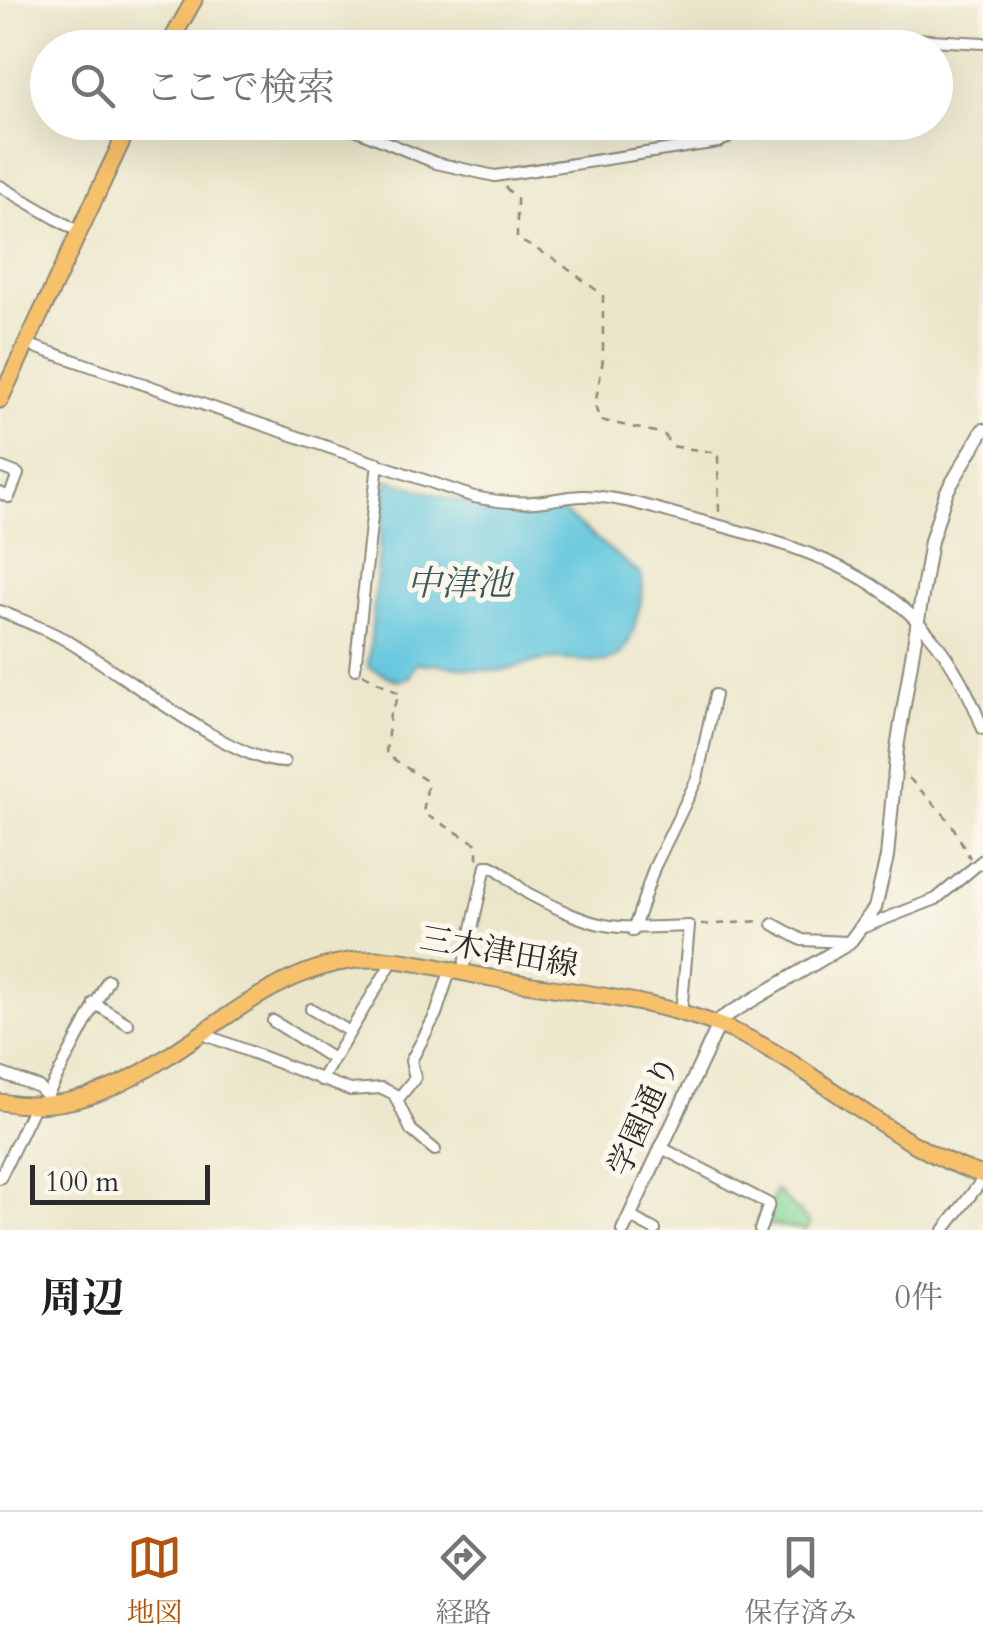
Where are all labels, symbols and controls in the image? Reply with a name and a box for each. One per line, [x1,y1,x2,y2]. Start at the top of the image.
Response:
search box [30,30,953,140]
icon: search [65,58,120,113]
text: ここで検索 [145,62,335,114]
water label: 中津池 [406,560,515,608]
street label: 三木津田線 [416,916,582,988]
street label: 学園通り [598,1049,690,1183]
scale bar [30,1160,210,1204]
text: 100 m [45,1163,119,1201]
text: 周辺 [40,1270,124,1327]
text: 0件 [895,1276,943,1320]
tab: 地図 [126,1530,183,1632]
tab: 経路 [435,1530,492,1632]
tab: 保存済み [744,1530,857,1632]

